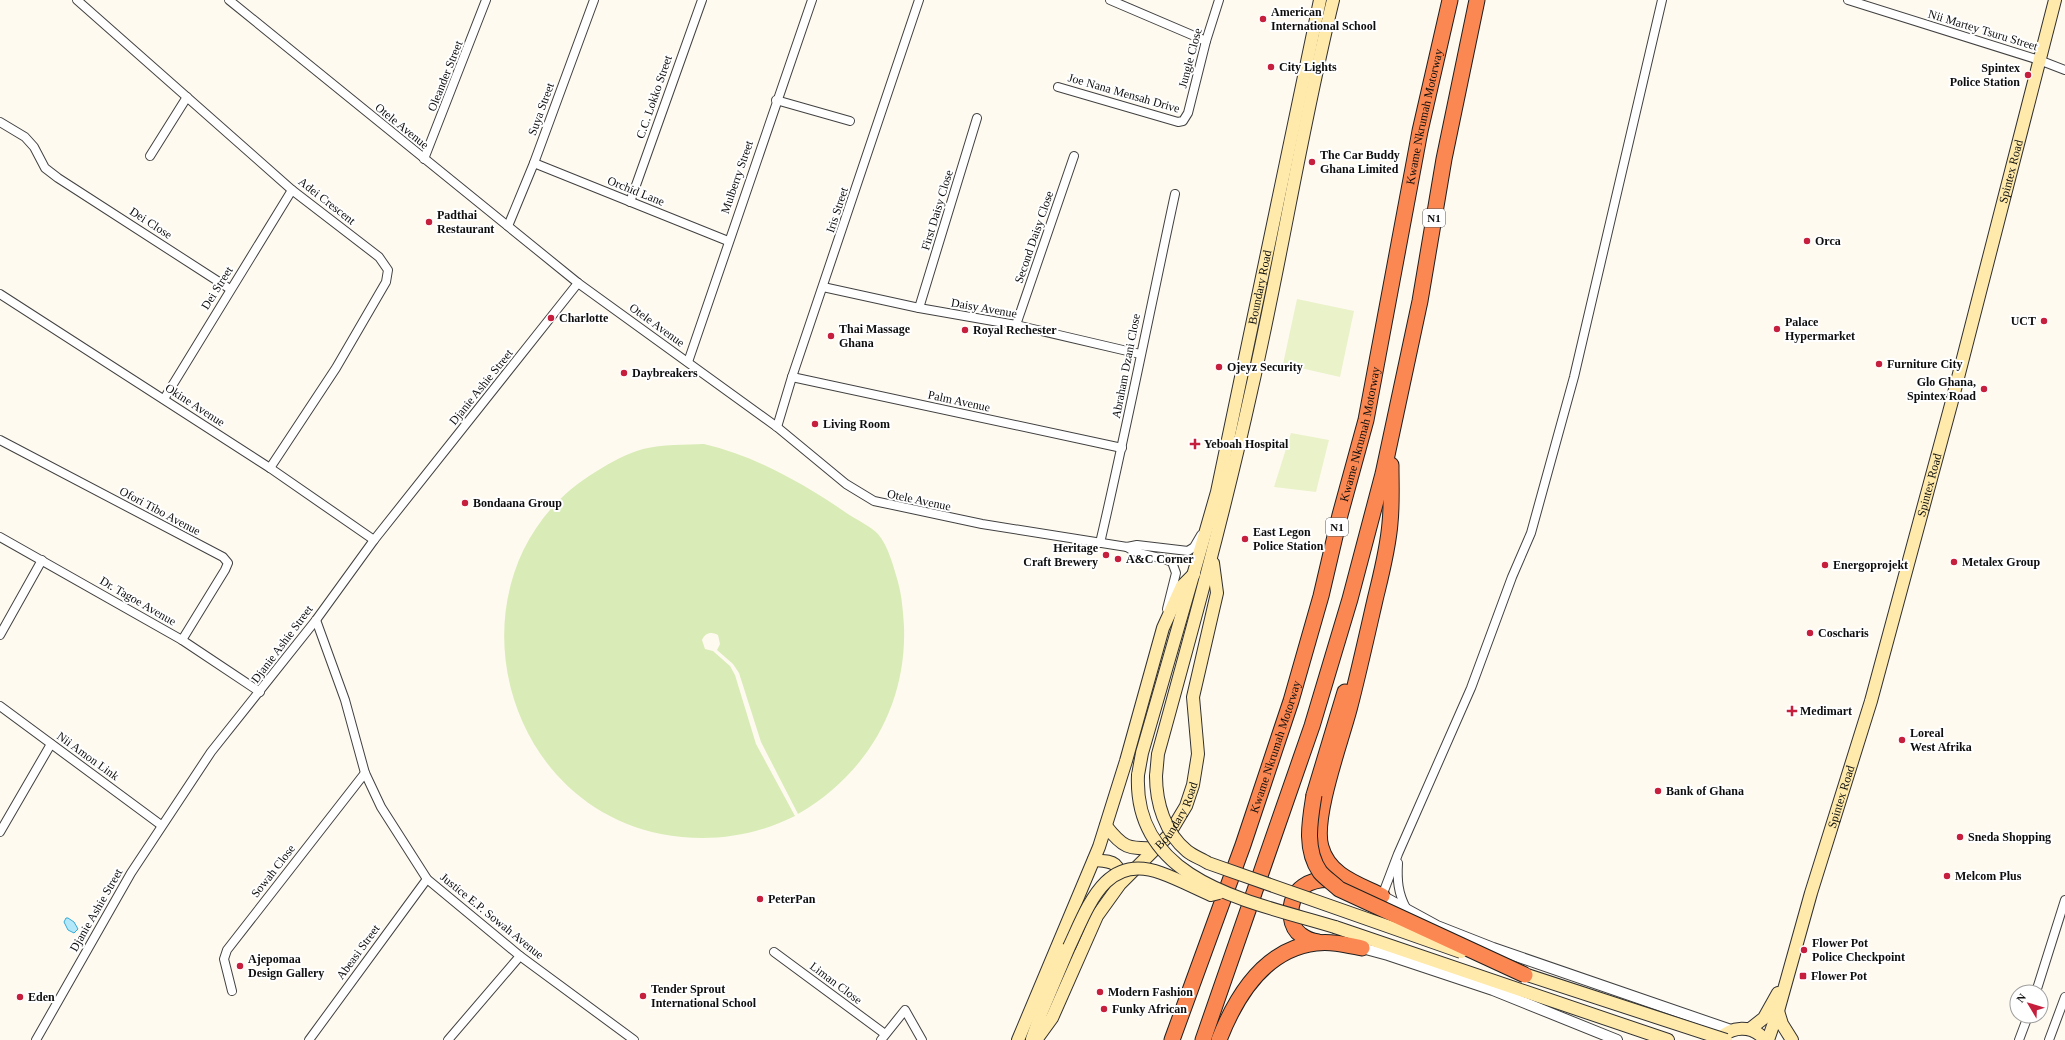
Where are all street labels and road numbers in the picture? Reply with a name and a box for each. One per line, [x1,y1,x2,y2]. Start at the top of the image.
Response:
street label: Nii Martey Tsuru Street [1926,7,2040,54]
street label: Jungle Close [1175,26,1205,90]
street label: Oleander Street [424,38,466,113]
street label: Kwame Nkrumah Motorway [1403,47,1446,186]
street label: C.C. Lokko Street [633,53,675,141]
street label: Joe Nana Mensah Drive [1066,70,1182,116]
street label: Suya Street [525,80,557,137]
street label: Otele Avenue [372,100,432,152]
street label: Mulberry Street [718,138,756,215]
street label: Spintex Road [1996,138,2026,205]
street label: First Daisy Close [918,168,956,252]
street label: Orchid Lane [605,173,667,209]
street label: Adei Crescent [296,174,359,228]
street label: Iris Street [823,185,851,235]
street label: Second Daisy Close [1012,189,1056,285]
street label: Dei Close [127,204,175,242]
road number: N1 [1423,209,1445,227]
street label: Boundary Road [1245,249,1274,326]
street label: Dei Street [198,263,236,312]
street label: Daisy Avenue [950,295,1018,321]
street label: Otele Avenue [627,300,687,350]
street label: Abraham Dzani Close [1109,312,1143,420]
street label: Djanie Ashie Street [446,346,516,428]
street label: Kwame Nkrumah Motorway [1337,365,1383,503]
street label: Okine Avenue [163,381,227,429]
street label: Palm Avenue [927,388,991,414]
street label: Spintex Road [1914,452,1945,518]
street label: Ofori Tibo Avenue [117,484,203,538]
street label: Otele Avenue [886,486,952,514]
road number: N1 [1326,518,1348,536]
street label: Dr. Tagoe Avenue [97,574,179,628]
street label: Djanie Ashie Street [248,602,316,685]
street label: Kwame Nkrumah Motorway [1247,679,1304,815]
street label: Nii Amon Link [54,729,122,783]
street label: Spintex Road [1825,764,1857,830]
street label: Boundary Road [1152,780,1201,852]
street label: Sowah Close [248,842,298,900]
street label: Djanie Ashie Street [67,866,126,954]
street label: Justice E.P. Sowah Avenue [438,870,546,962]
street label: Abeasi Street [333,921,383,982]
street label: Liman Close [807,959,865,1007]

